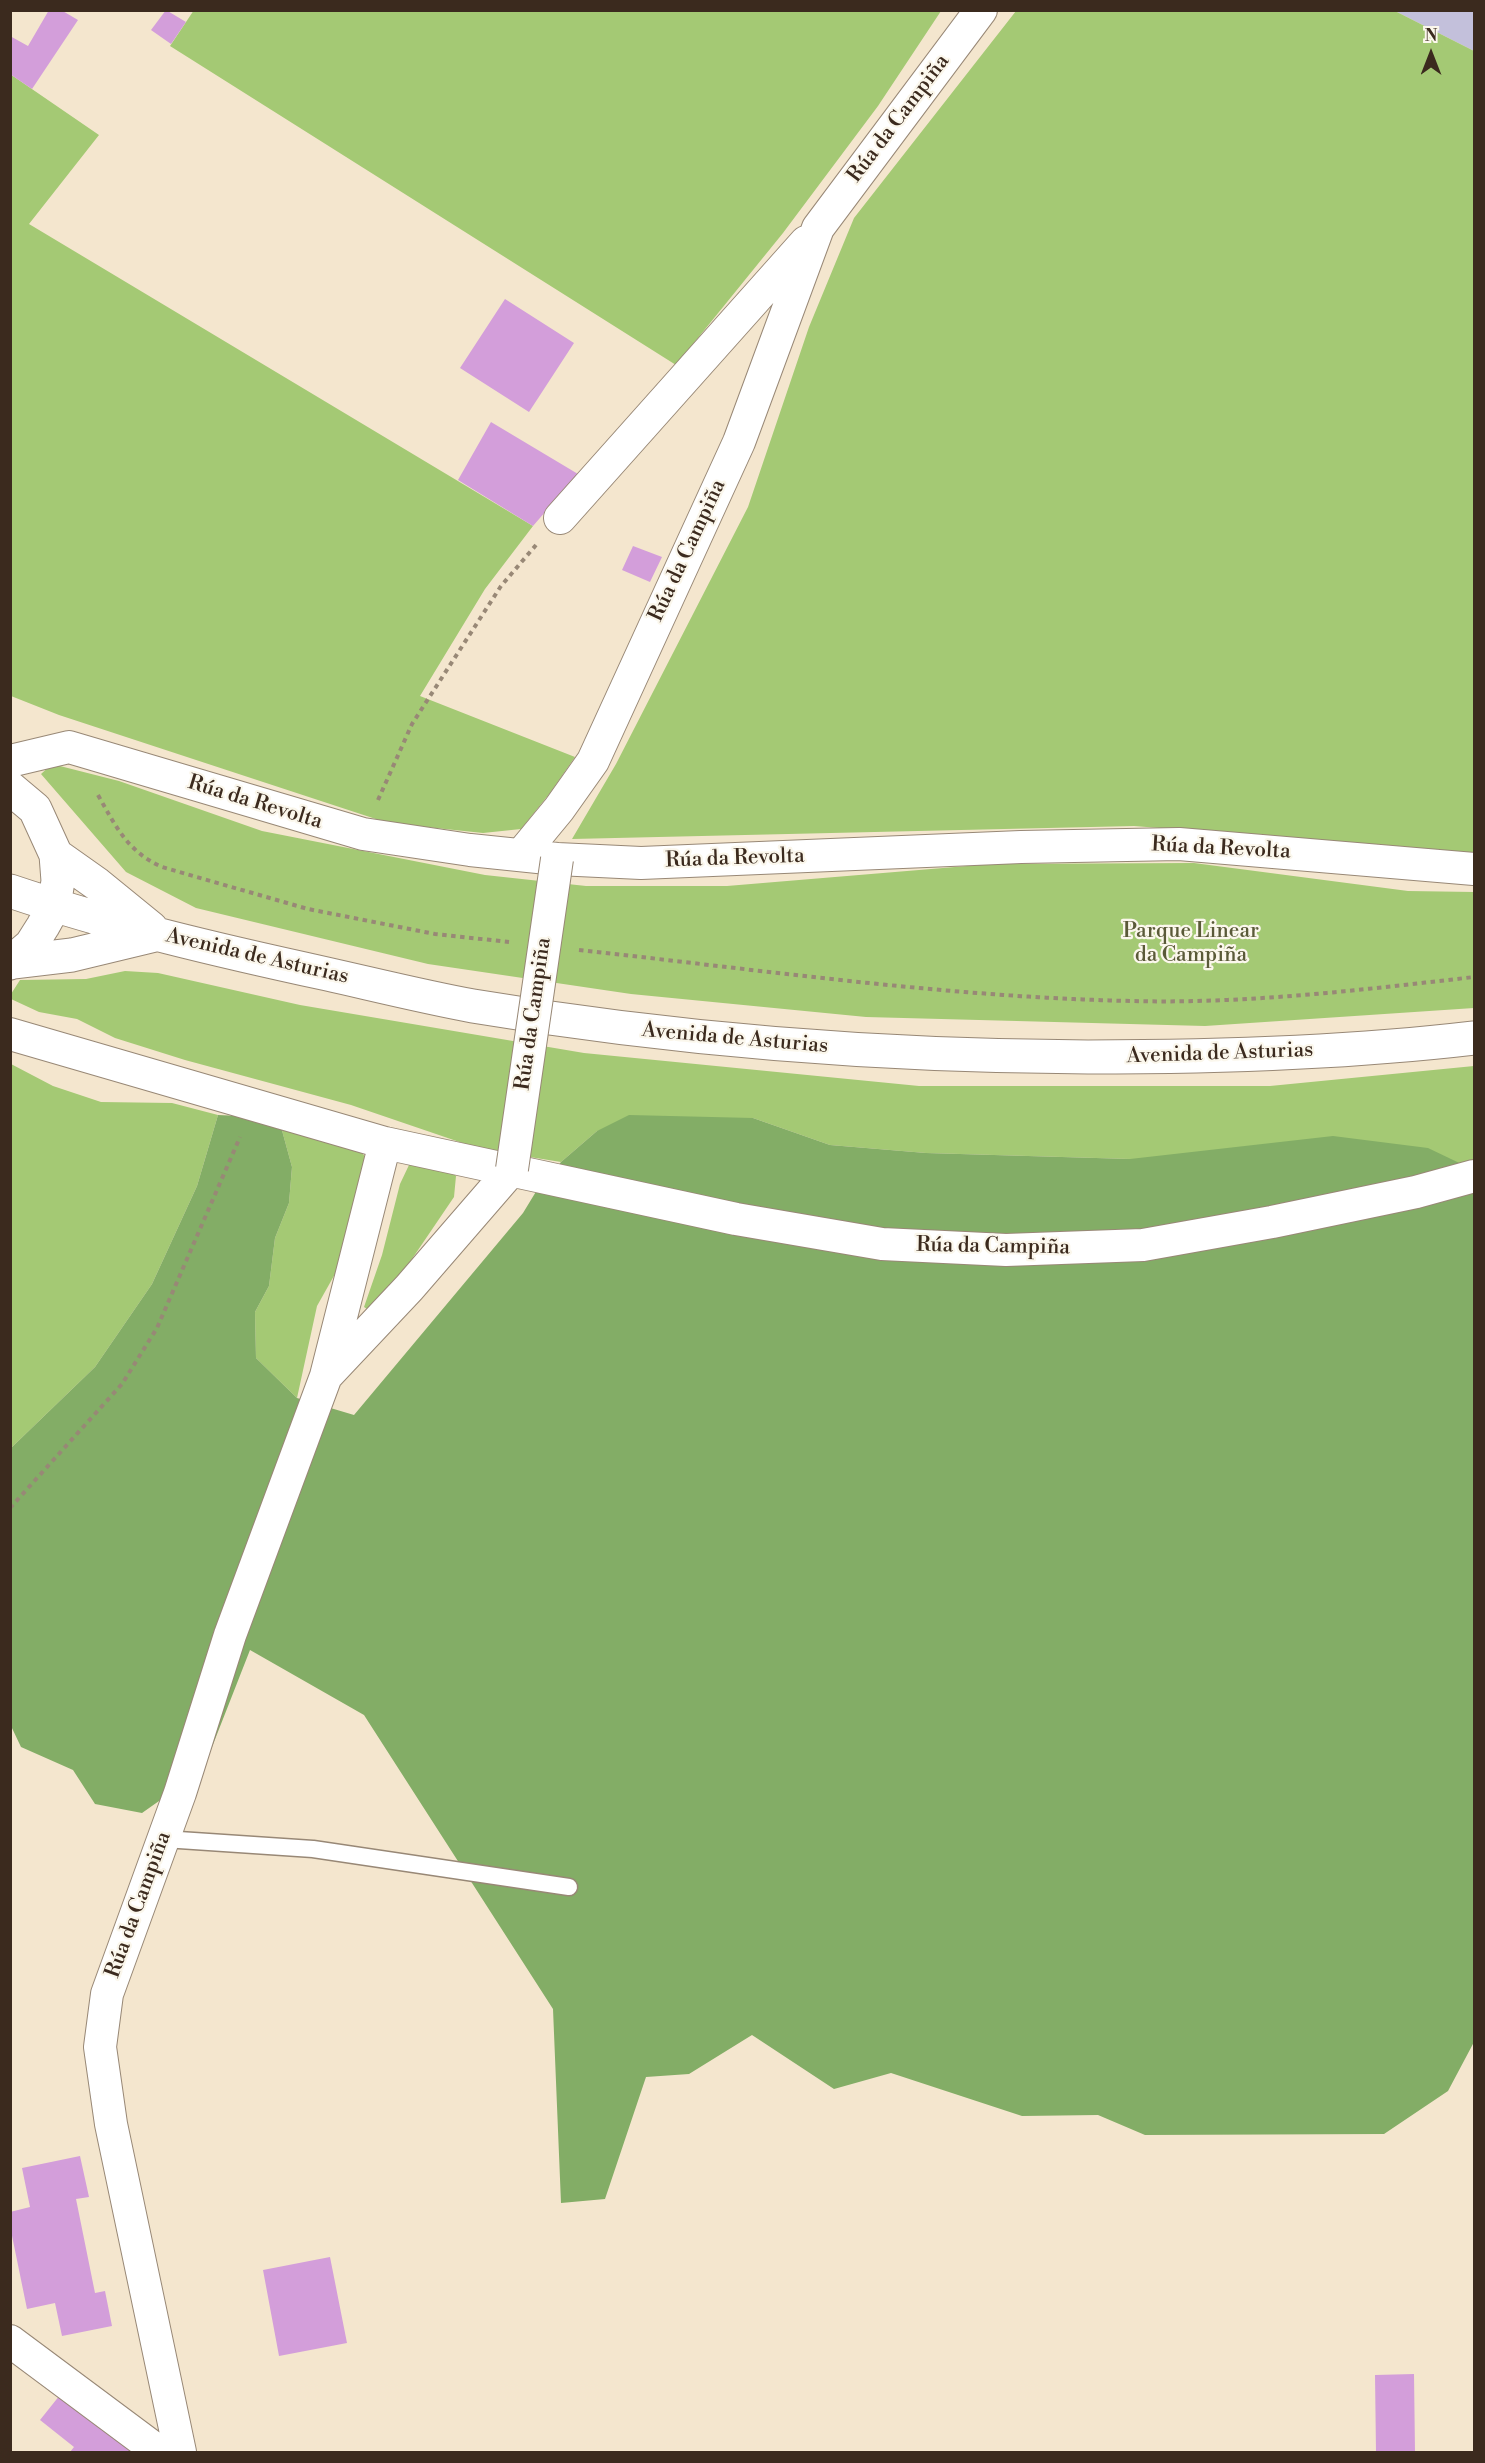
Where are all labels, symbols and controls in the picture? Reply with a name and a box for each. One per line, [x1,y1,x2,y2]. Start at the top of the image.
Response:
north arrow [1401,24,1461,84]
text: N [1425,26,1437,46]
street label: Rúa da Campiña [843,50,955,188]
street label: Rúa da Campiña [644,476,732,626]
street label: Rúa da Revolta [185,771,325,835]
street label: Rúa da Revolta [1151,833,1291,865]
street label: Rúa da Revolta [665,844,805,874]
park label: Parque Linear da Campiña [1123,919,1259,969]
street label: Avenida de Asturias [163,924,351,990]
street label: Rúa da Campiña [511,936,557,1092]
street label: Avenida de Asturias [641,1018,829,1060]
street label: Avenida de Asturias [1126,1038,1314,1070]
street label: Rúa da Campiña [916,1233,1070,1261]
street label: Rúa da Campiña [101,1828,177,1982]

